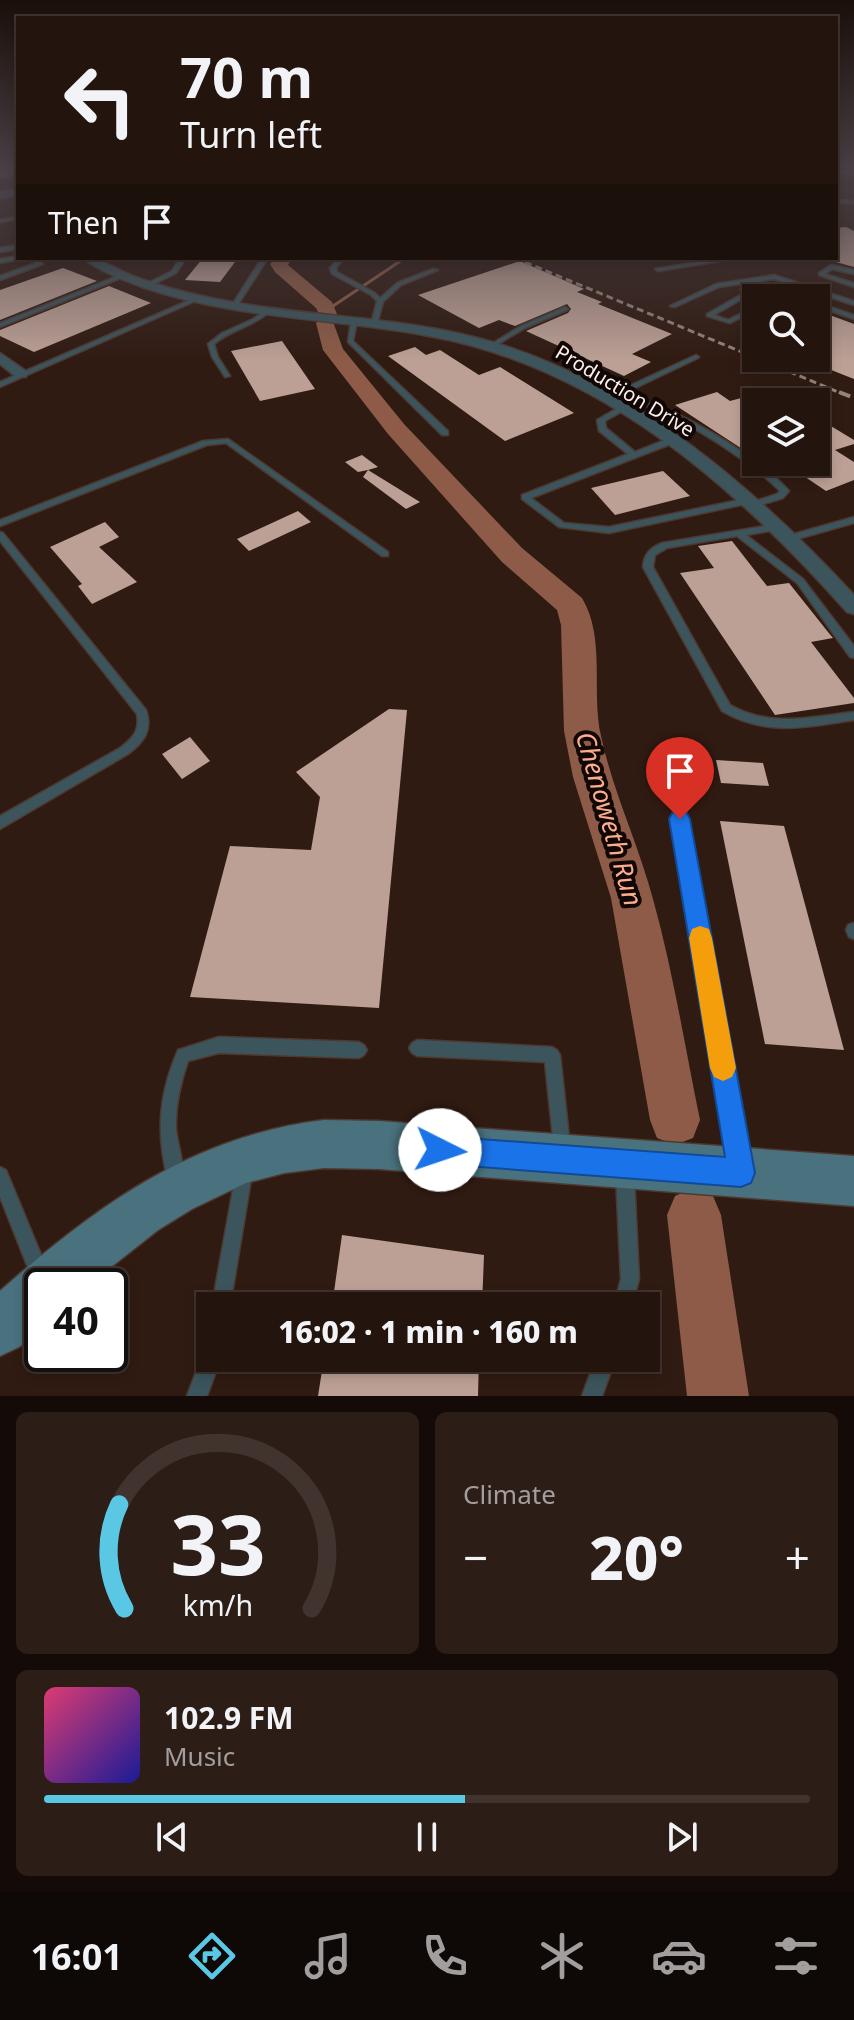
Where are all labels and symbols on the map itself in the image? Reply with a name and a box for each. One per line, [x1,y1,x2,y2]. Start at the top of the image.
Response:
street label: Production Drive [551,338,700,443]
water label: Chenoweth Run [568,727,652,910]
pin [646,737,714,819]
position arrow [398,1108,482,1192]
speed limit sign: 40 [24,1268,128,1372]

